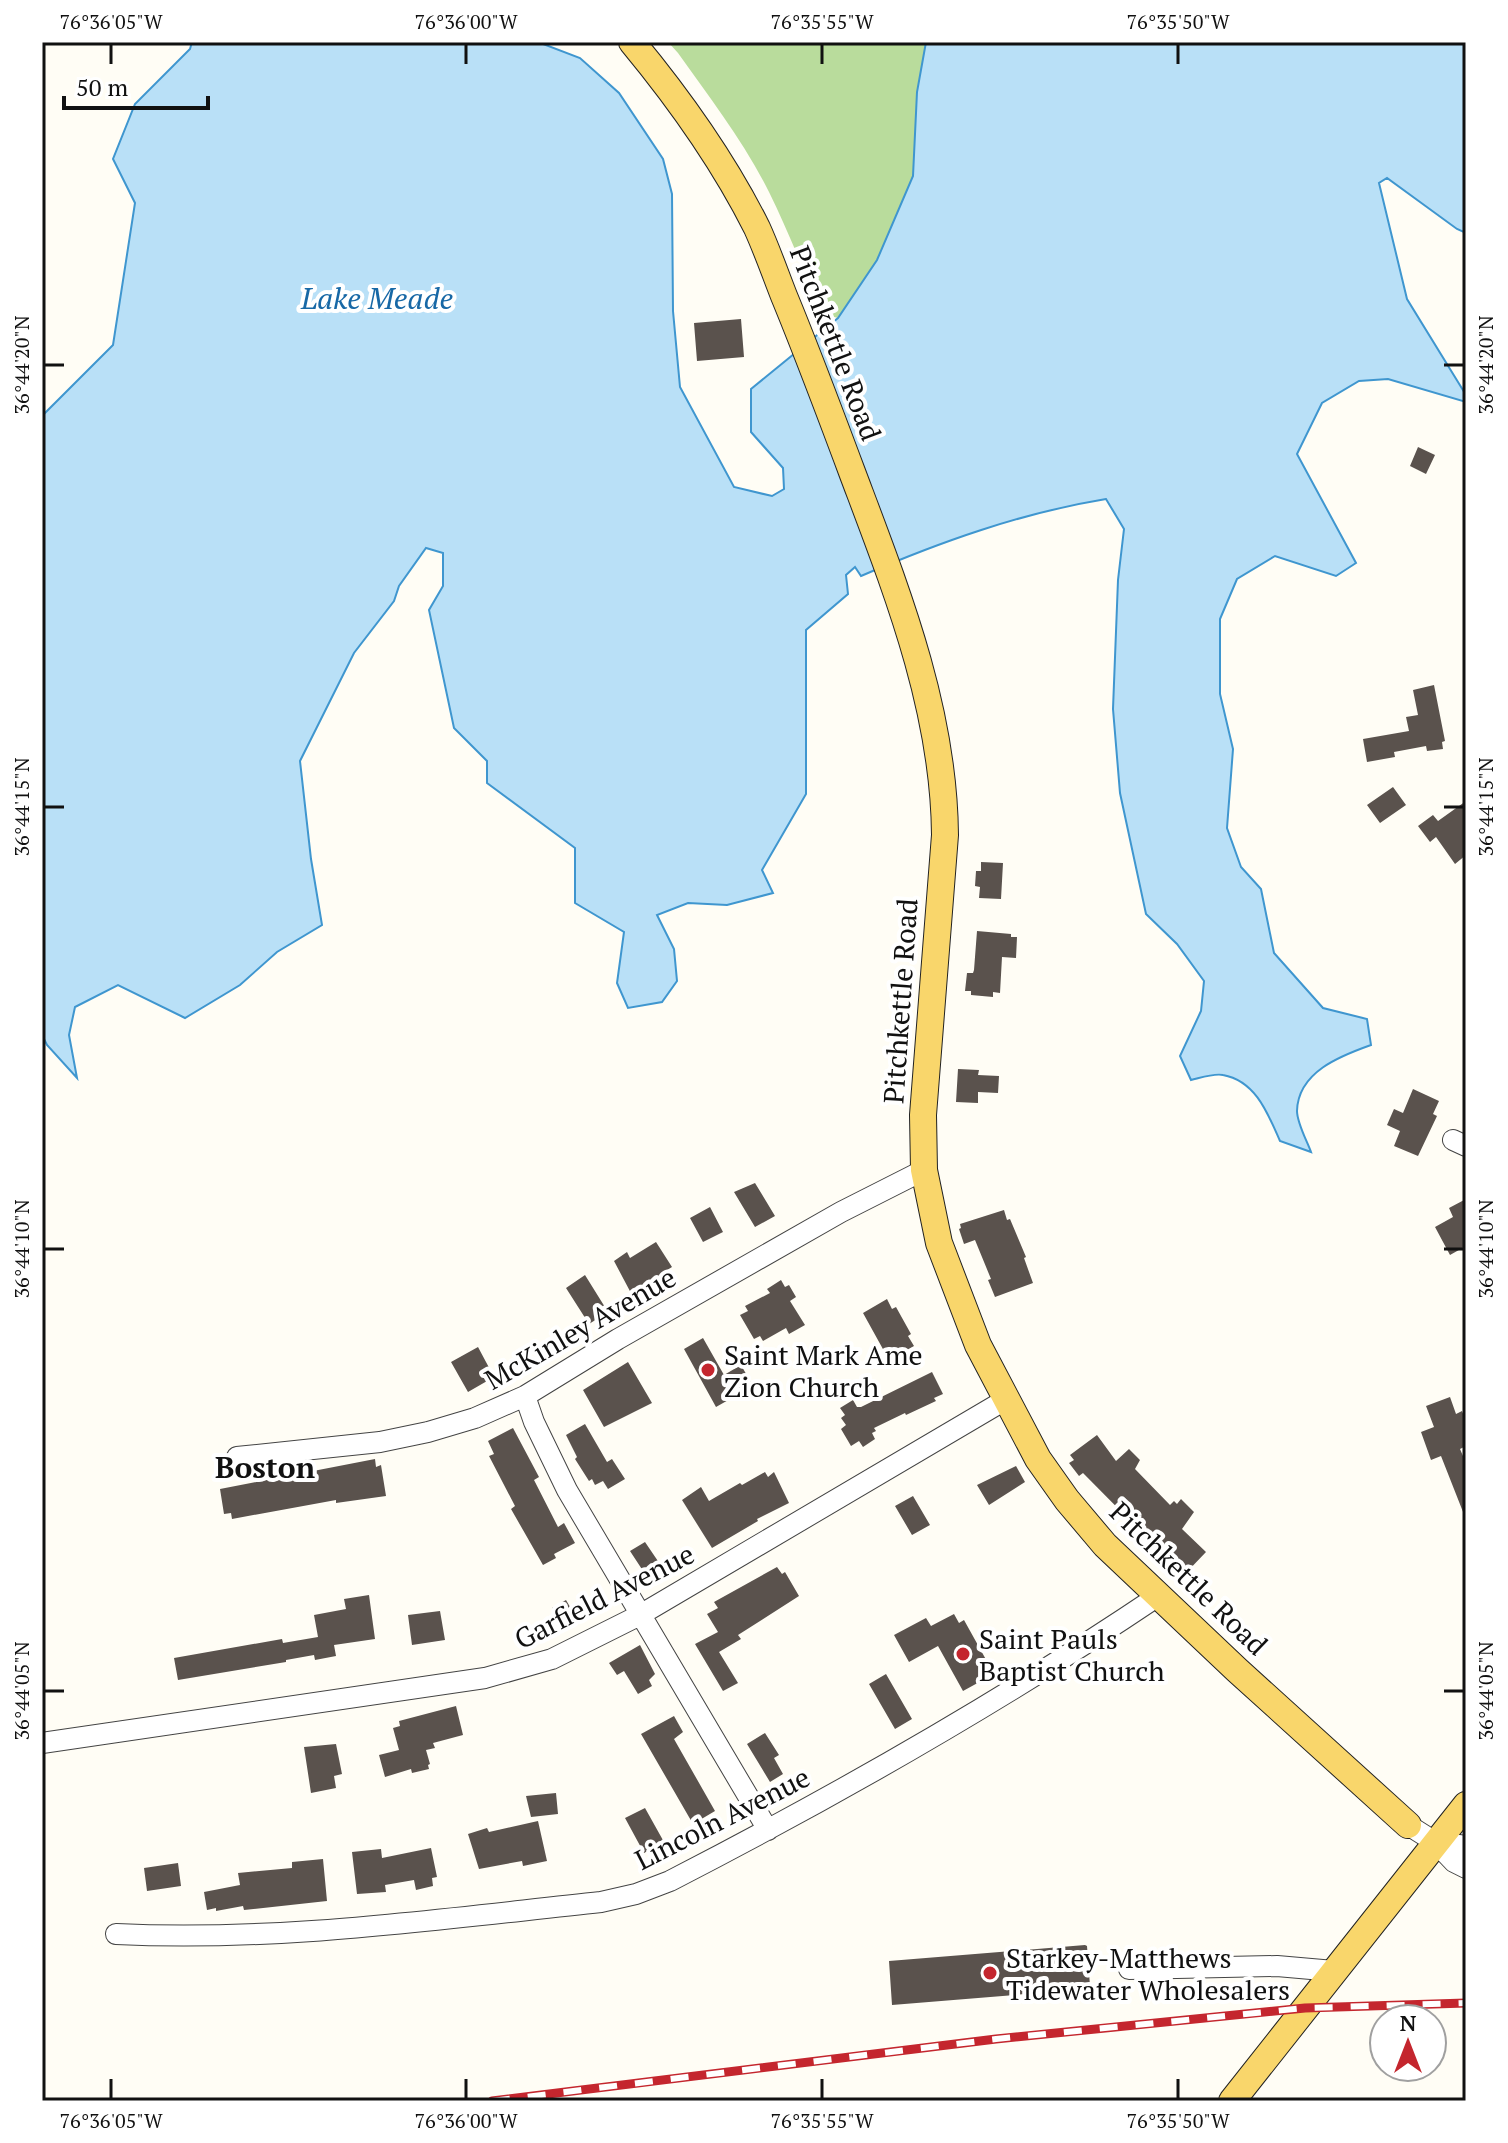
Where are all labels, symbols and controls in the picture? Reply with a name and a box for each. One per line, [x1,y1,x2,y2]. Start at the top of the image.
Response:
text: 76°36'05"W [59,8,163,35]
text: 76°36'00"W [414,8,518,35]
text: 76°35'55"W [770,8,874,35]
text: 76°35'50"W [1126,8,1230,35]
scale bar [64,60,208,110]
text: 50 m [76,71,128,103]
street label: Pitchkettle Road [782,240,890,446]
water label: Lake Meade [300,278,453,318]
text: 36°44'20"N [8,315,35,415]
text: 36°44'20"N [1472,315,1499,415]
text: 36°44'15"N [8,757,35,857]
text: 36°44'15"N [1472,757,1499,857]
street label: Pitchkettle Road [874,897,926,1105]
text: 36°44'10"N [8,1199,35,1299]
text: 36°44'10"N [1472,1199,1499,1299]
street label: McKinley Avenue [478,1258,682,1398]
place label: Saint Mark Ame Zion Church [724,1336,923,1405]
marker: Saint Mark Ame Zion Church [699,1361,717,1379]
district label: Boston [215,1447,315,1487]
street label: Pitchkettle Road [1102,1493,1276,1663]
street label: Garfield Avenue [508,1535,700,1657]
place label: Saint Pauls Baptist Church [979,1620,1165,1689]
text: 36°44'05"N [8,1641,35,1741]
text: 36°44'05"N [1472,1641,1499,1741]
marker: Saint Pauls Baptist Church [954,1645,972,1663]
street label: Lincoln Avenue [628,1758,816,1878]
place label: Starkey-Matthews Tidewater Wholesalers [1006,1939,1290,2008]
marker: Starkey-Matthews Tidewater Wholesalers [981,1964,999,1982]
north arrow [1368,2003,1448,2083]
text: N [1400,2008,1417,2037]
text: 76°36'05"W [59,2107,163,2134]
text: 76°36'00"W [414,2107,518,2134]
text: 76°35'55"W [770,2107,874,2134]
text: 76°35'50"W [1126,2107,1230,2134]

